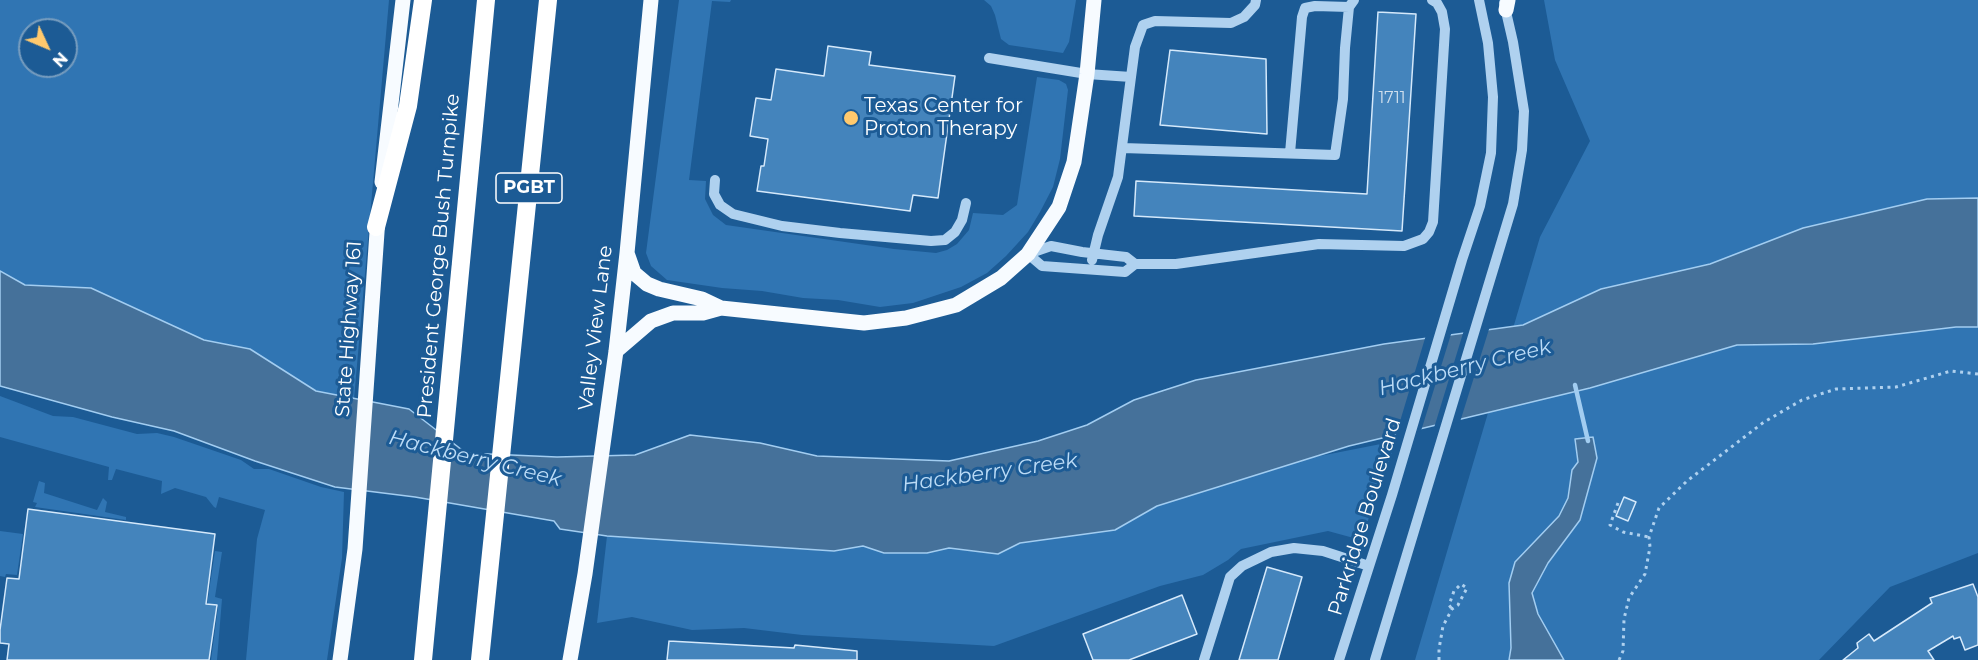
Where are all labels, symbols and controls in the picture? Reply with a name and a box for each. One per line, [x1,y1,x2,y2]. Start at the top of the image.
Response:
north arrow [18,18,78,78]
text: N [49,48,71,71]
house number: 1711 [1379,88,1405,108]
street label: President George Bush Turnpike [413,93,465,419]
place label: Texas Center for Proton Therapy [864,94,1023,141]
marker: Texas Center for Proton Therapy [842,109,860,127]
road number: PGBT [496,173,562,203]
street label: State Highway 161 [331,240,367,418]
street label: Valley View Lane [574,244,618,412]
water label: Hackberry Creek [1376,334,1554,402]
street label: Parkridge Boulevard [1324,415,1406,619]
water label: Hackberry Creek [386,425,564,493]
water label: Hackberry Creek [901,448,1079,498]

